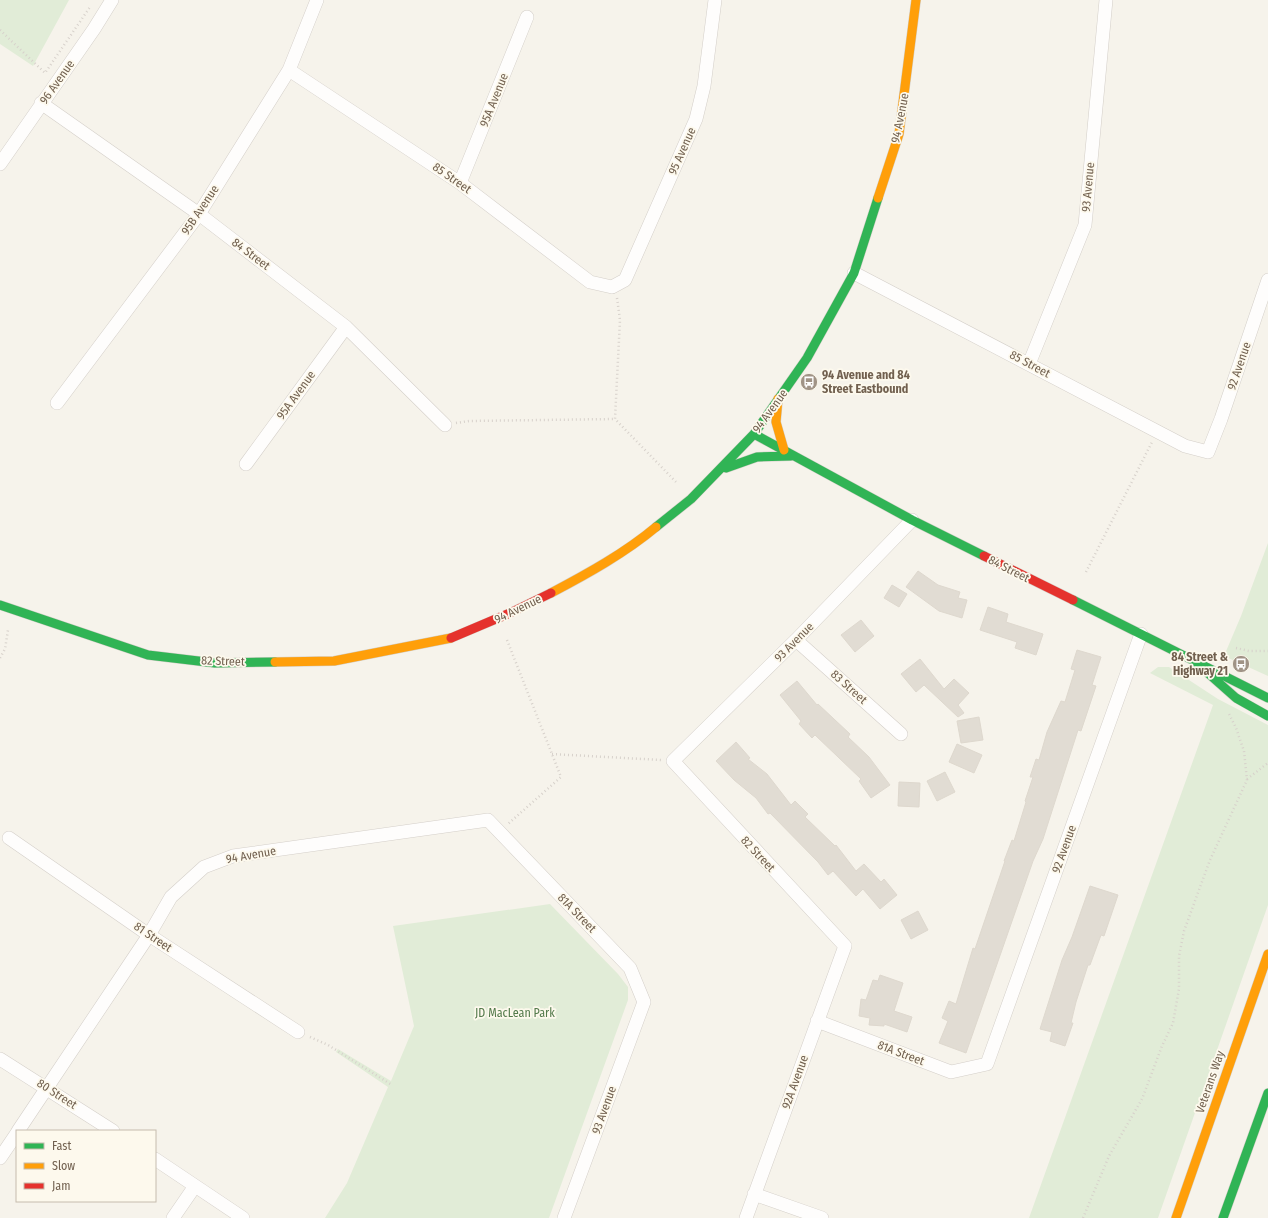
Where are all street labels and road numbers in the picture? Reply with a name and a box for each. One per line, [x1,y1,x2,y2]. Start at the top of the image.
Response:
street label: 96 Avenue [37,57,77,107]
street label: 95A Avenue [477,71,511,129]
street label: 94 Avenue [888,92,912,144]
street label: 95 Avenue [665,125,699,177]
street label: 85 Street [430,160,474,196]
street label: 93 Avenue [1079,161,1097,212]
street label: 95B Avenue [178,182,222,237]
street label: 84 Street [229,235,273,273]
street label: 92 Avenue [1224,340,1254,392]
street label: 85 Street [1007,348,1053,381]
street label: 95A Avenue [274,368,318,422]
street label: 94 Avenue [750,386,791,436]
street label: 84 Street [986,553,1032,585]
street label: 94 Avenue [492,592,544,626]
street label: 93 Avenue [771,619,817,665]
street label: 82 Street [201,653,245,669]
street label: 83 Street [828,667,870,707]
street label: 92 Avenue [1049,823,1079,875]
street label: 82 Street [738,833,778,875]
street label: 94 Avenue [225,844,277,866]
street label: 81A Street [555,891,599,936]
street label: 81 Street [131,919,175,955]
street label: 81A Street [876,1038,926,1068]
street label: Veterans Way [1193,1048,1227,1115]
street label: 92A Avenue [779,1053,811,1111]
street label: 80 Street [34,1076,80,1112]
street label: 93 Avenue [589,1084,619,1136]

